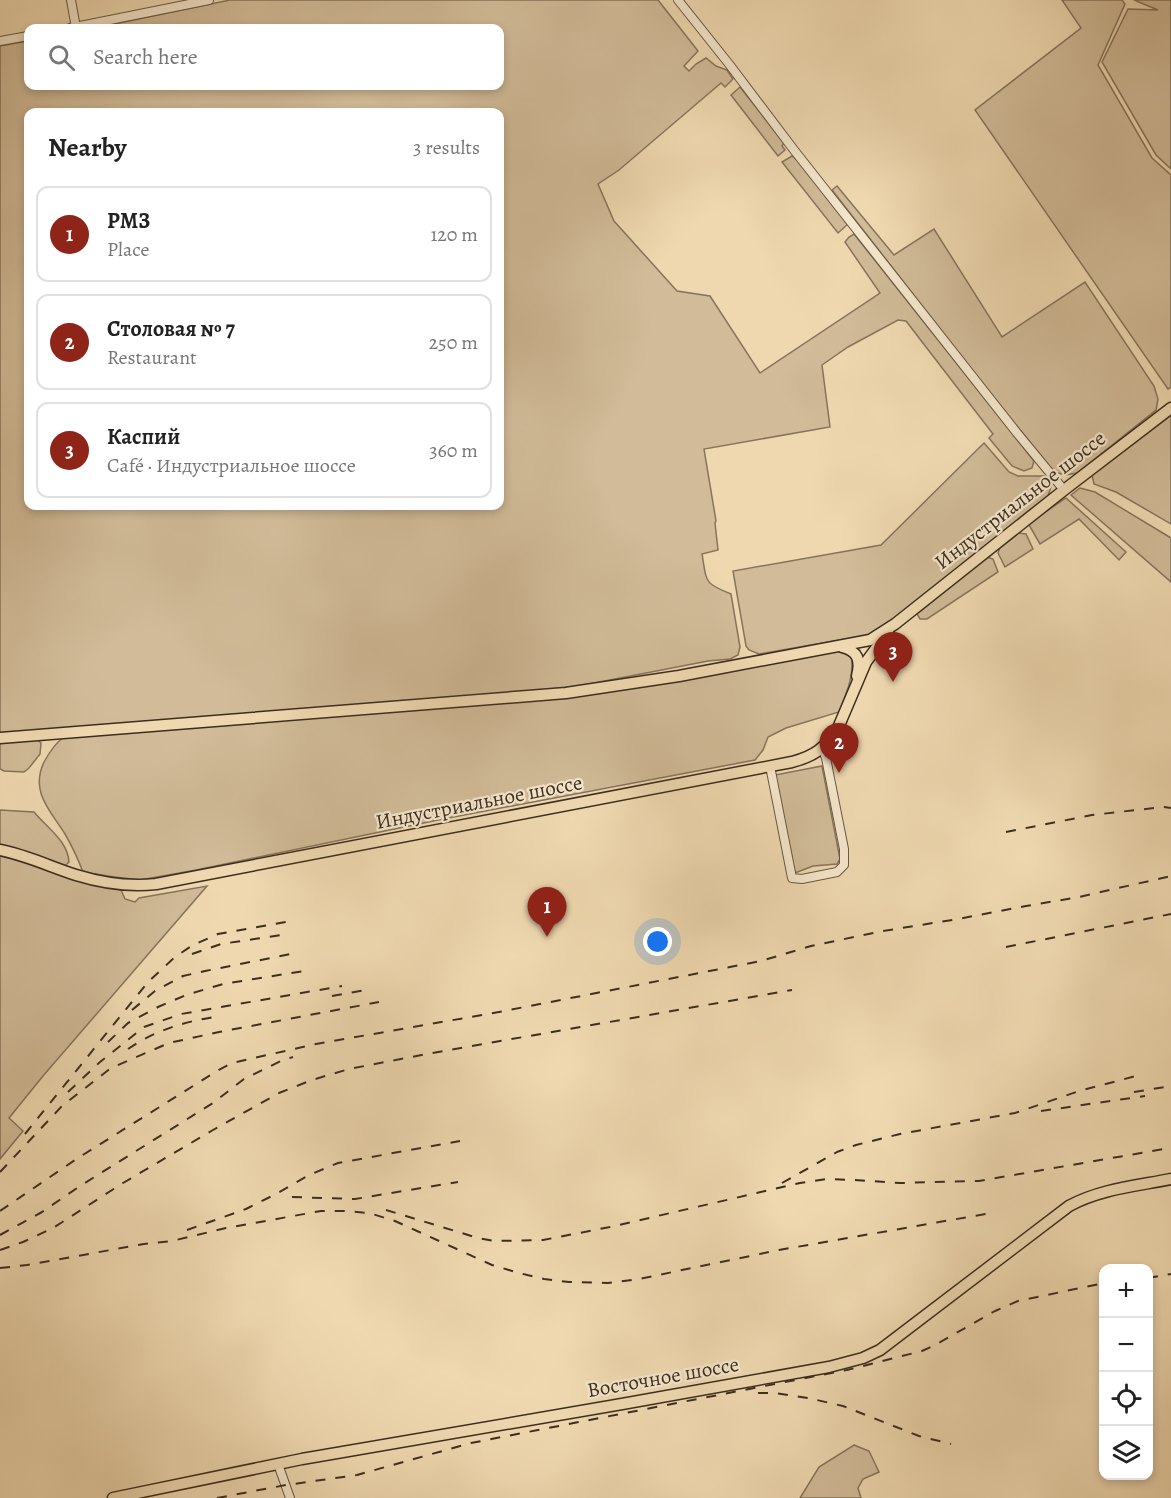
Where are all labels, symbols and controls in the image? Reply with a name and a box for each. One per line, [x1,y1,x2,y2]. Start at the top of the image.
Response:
search box [24,24,504,90]
icon: search [45,41,78,74]
text: Search here [93,42,198,72]
text: Nearby [48,130,127,165]
text: 3 results [413,134,480,161]
text: РМЗ [107,206,150,236]
text: 1 [66,221,73,248]
text: 120 m [430,221,478,248]
text: Place [107,236,149,263]
text: Столовая № 7 [107,314,235,344]
text: 2 [65,329,74,356]
text: 250 m [429,329,478,356]
text: Restaurant [107,344,197,371]
text: Каспий [107,422,180,452]
street label: Индустриальное шоссе [929,424,1111,576]
text: 3 [65,437,74,464]
text: 360 m [429,437,478,464]
text: Café · Индустриальное шоссе [107,452,356,479]
pin: 3 [874,632,912,682]
pin: 2 [820,724,858,773]
street label: Индустриальное шоссе [373,768,585,836]
pin: 1 [528,888,566,937]
your location [643,927,672,956]
map controls [1099,1264,1153,1480]
button: + [1099,1264,1153,1318]
button: − [1099,1318,1153,1372]
street label: Восточное шоссе [585,1350,741,1404]
button: locate [1099,1372,1153,1426]
button: layers [1099,1426,1153,1480]

